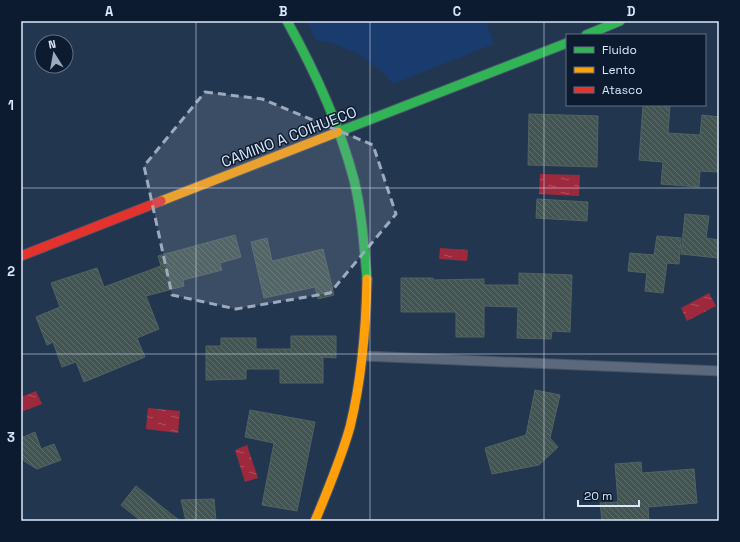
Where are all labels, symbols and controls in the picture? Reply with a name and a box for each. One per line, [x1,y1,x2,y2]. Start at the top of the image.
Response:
text: A [105,3,114,20]
text: B [279,3,288,20]
text: C [453,3,461,20]
text: D [627,3,636,20]
north arrow [34,34,74,74]
legend [566,34,706,106]
text: N [47,37,57,52]
text: Fluido [602,42,637,58]
text: Lento [602,62,636,78]
text: Atasco [602,82,643,98]
text: 1 [8,97,14,114]
street label: CAMINO A COIHUECO [218,102,359,171]
text: 2 [7,263,15,280]
text: 3 [7,429,15,446]
scale bar [578,482,639,508]
text: 20 m [584,488,612,504]

